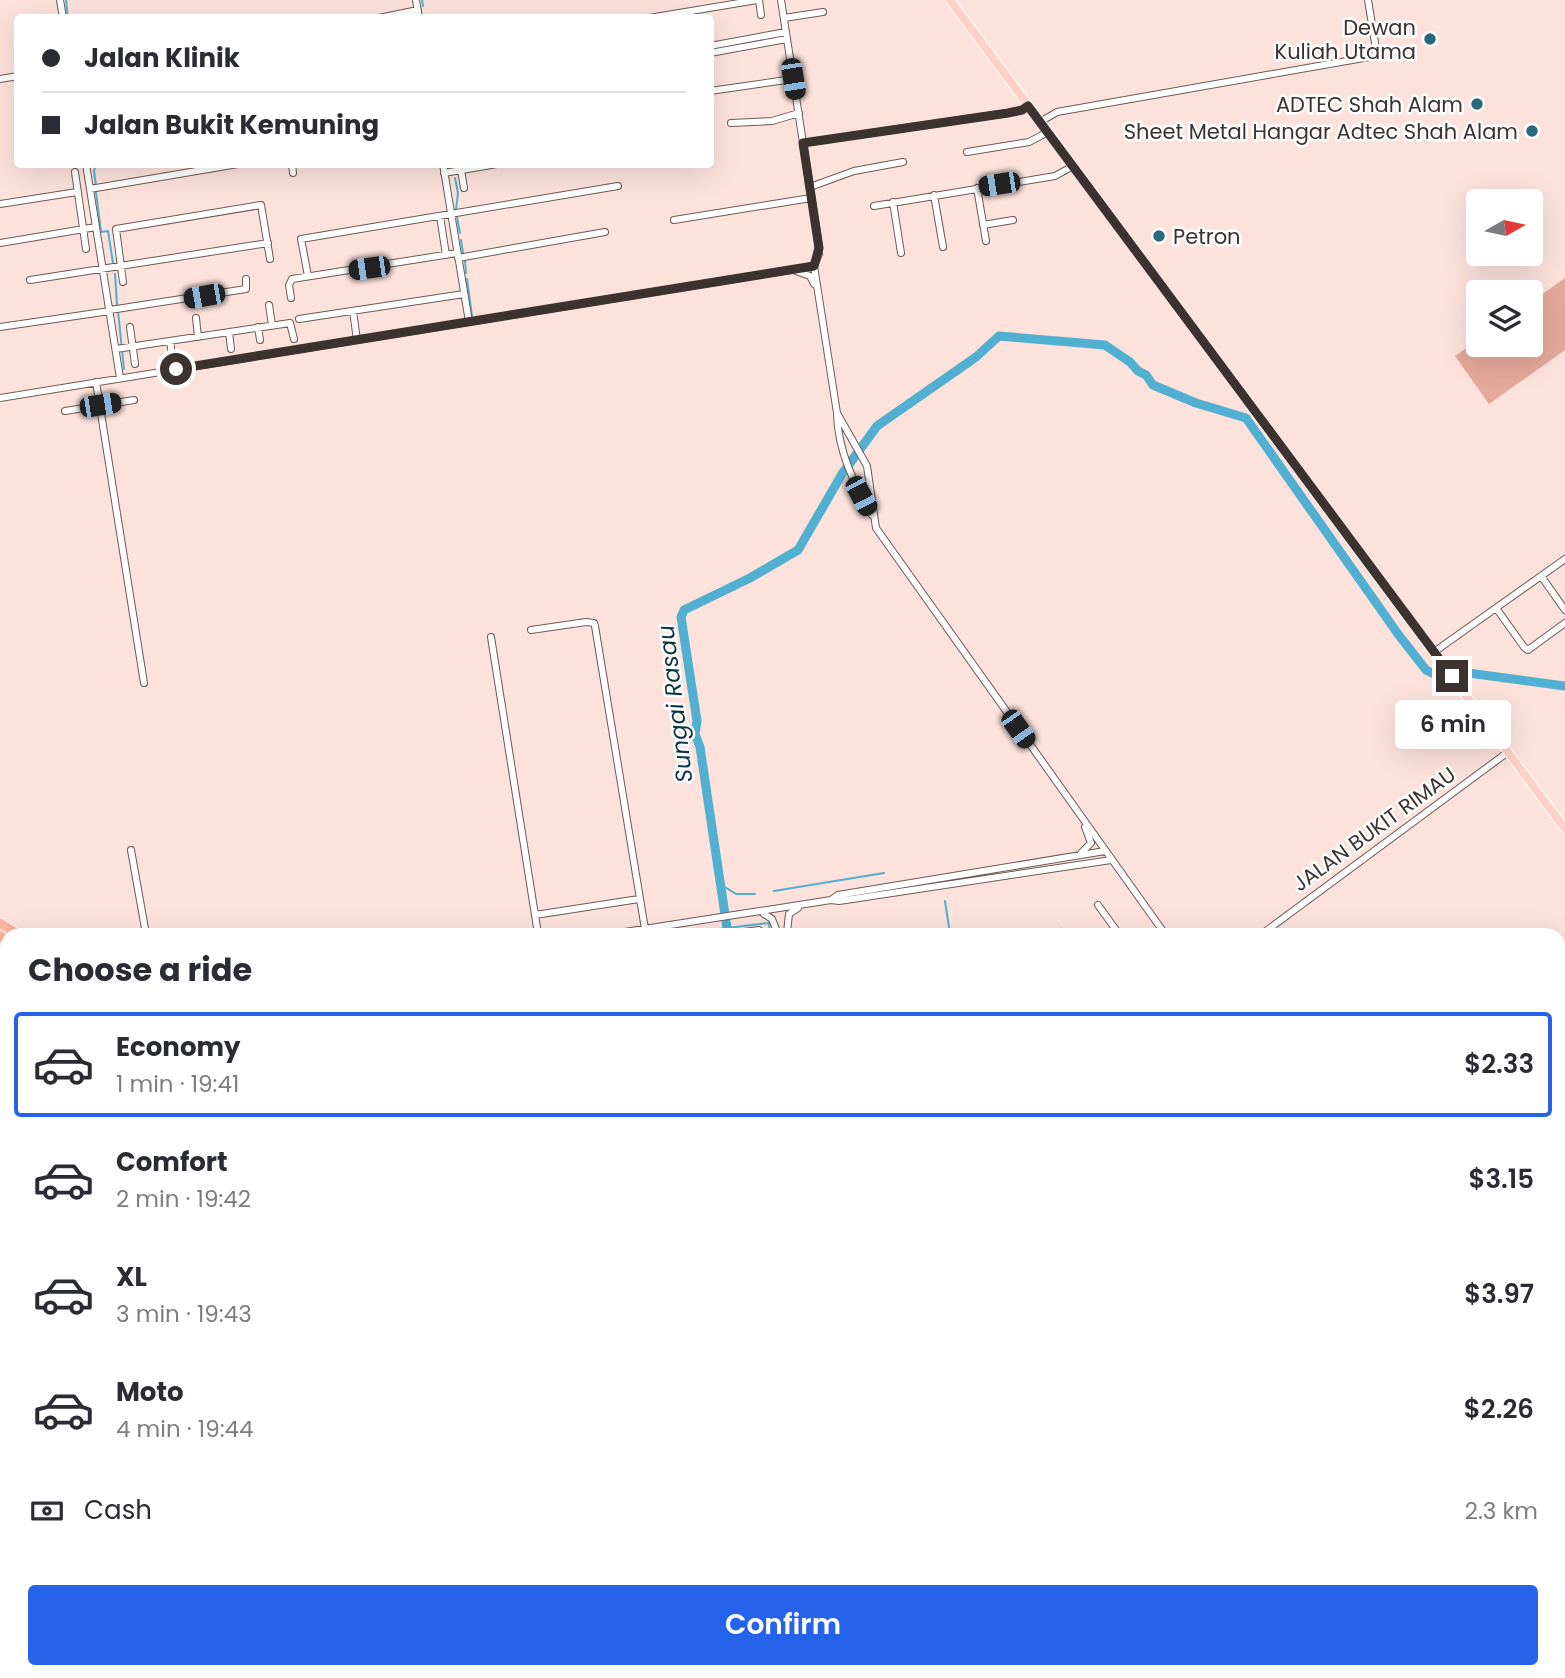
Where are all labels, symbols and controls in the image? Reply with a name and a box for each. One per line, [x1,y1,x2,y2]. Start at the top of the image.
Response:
place label: Dewan Kuliah Utama [1275,13,1416,66]
marker: Dewan Kuliah Utama [1422,31,1438,47]
text: Jalan Klinik [84,40,240,76]
car [780,57,807,101]
place label: ADTEC Shah Alam [1276,90,1463,119]
marker: ADTEC Shah Alam [1469,96,1485,112]
text: Jalan Bukit Kemuning [84,107,379,143]
place label: Sheet Metal Hangar Adtec Shah Alam [1124,117,1518,146]
marker: Sheet Metal Hangar Adtec Shah Alam [1524,123,1540,139]
car [977,170,1022,198]
north arrow [1466,189,1544,266]
map controls [1466,189,1543,357]
place label: Petron [1173,222,1241,251]
marker: Petron [1151,228,1167,244]
car [347,255,392,281]
button: layers [1466,280,1543,357]
car [182,282,227,310]
route start [160,353,192,385]
car [78,391,123,419]
car [842,473,881,519]
water label: Sungai Rasau [649,624,701,784]
route end [1436,660,1468,692]
callout: 6 min [1394,700,1510,750]
car [998,706,1039,752]
text: 6 min [1420,708,1486,740]
street label: JALAN BUKIT RIMAU [1287,760,1461,898]
text: Choose a ride [28,947,252,992]
text: Economy [116,1029,240,1065]
icon: car [32,1033,95,1096]
text: $2.33 [1464,1046,1534,1082]
text: 1 min · 19:41 [116,1068,239,1100]
text: Comfort [116,1144,228,1180]
icon: car [32,1148,95,1211]
text: $3.15 [1469,1161,1534,1197]
text: 2 min · 19:42 [116,1183,251,1215]
text: XL [116,1259,147,1295]
icon: car [32,1263,95,1326]
text: $3.97 [1464,1276,1534,1312]
text: 3 min · 19:43 [116,1298,252,1330]
text: Moto [116,1374,184,1410]
icon: car [32,1378,95,1441]
text: $2.26 [1464,1391,1534,1427]
text: 4 min · 19:44 [116,1413,254,1445]
icon: cash [28,1492,66,1530]
text: Cash [84,1492,152,1528]
text: 2.3 km [1465,1495,1538,1527]
button: Confirm [28,1585,1538,1665]

